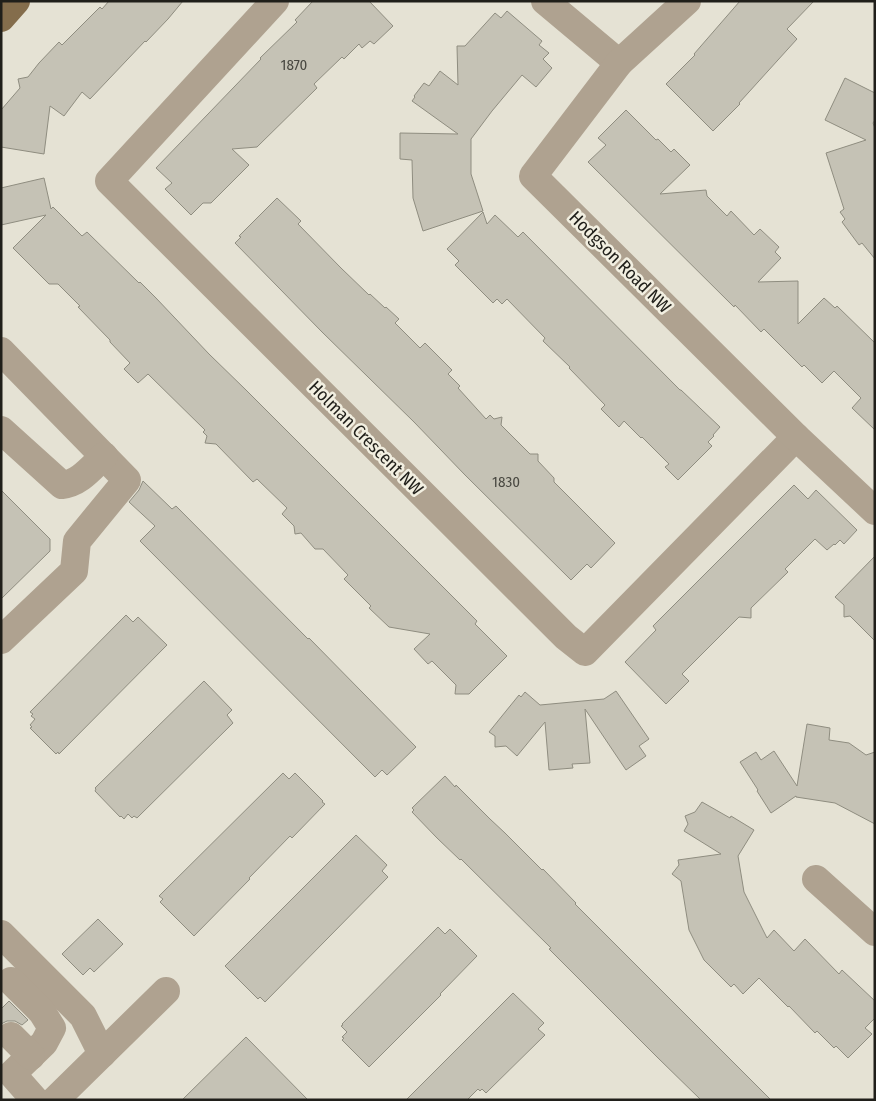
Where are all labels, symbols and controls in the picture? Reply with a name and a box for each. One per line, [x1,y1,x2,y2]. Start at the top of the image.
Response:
house number: 1870 [281,56,307,74]
street label: Hodgson Road NW [564,206,676,318]
street label: Holman Crescent NW [304,376,428,500]
house number: 1830 [492,473,520,491]

